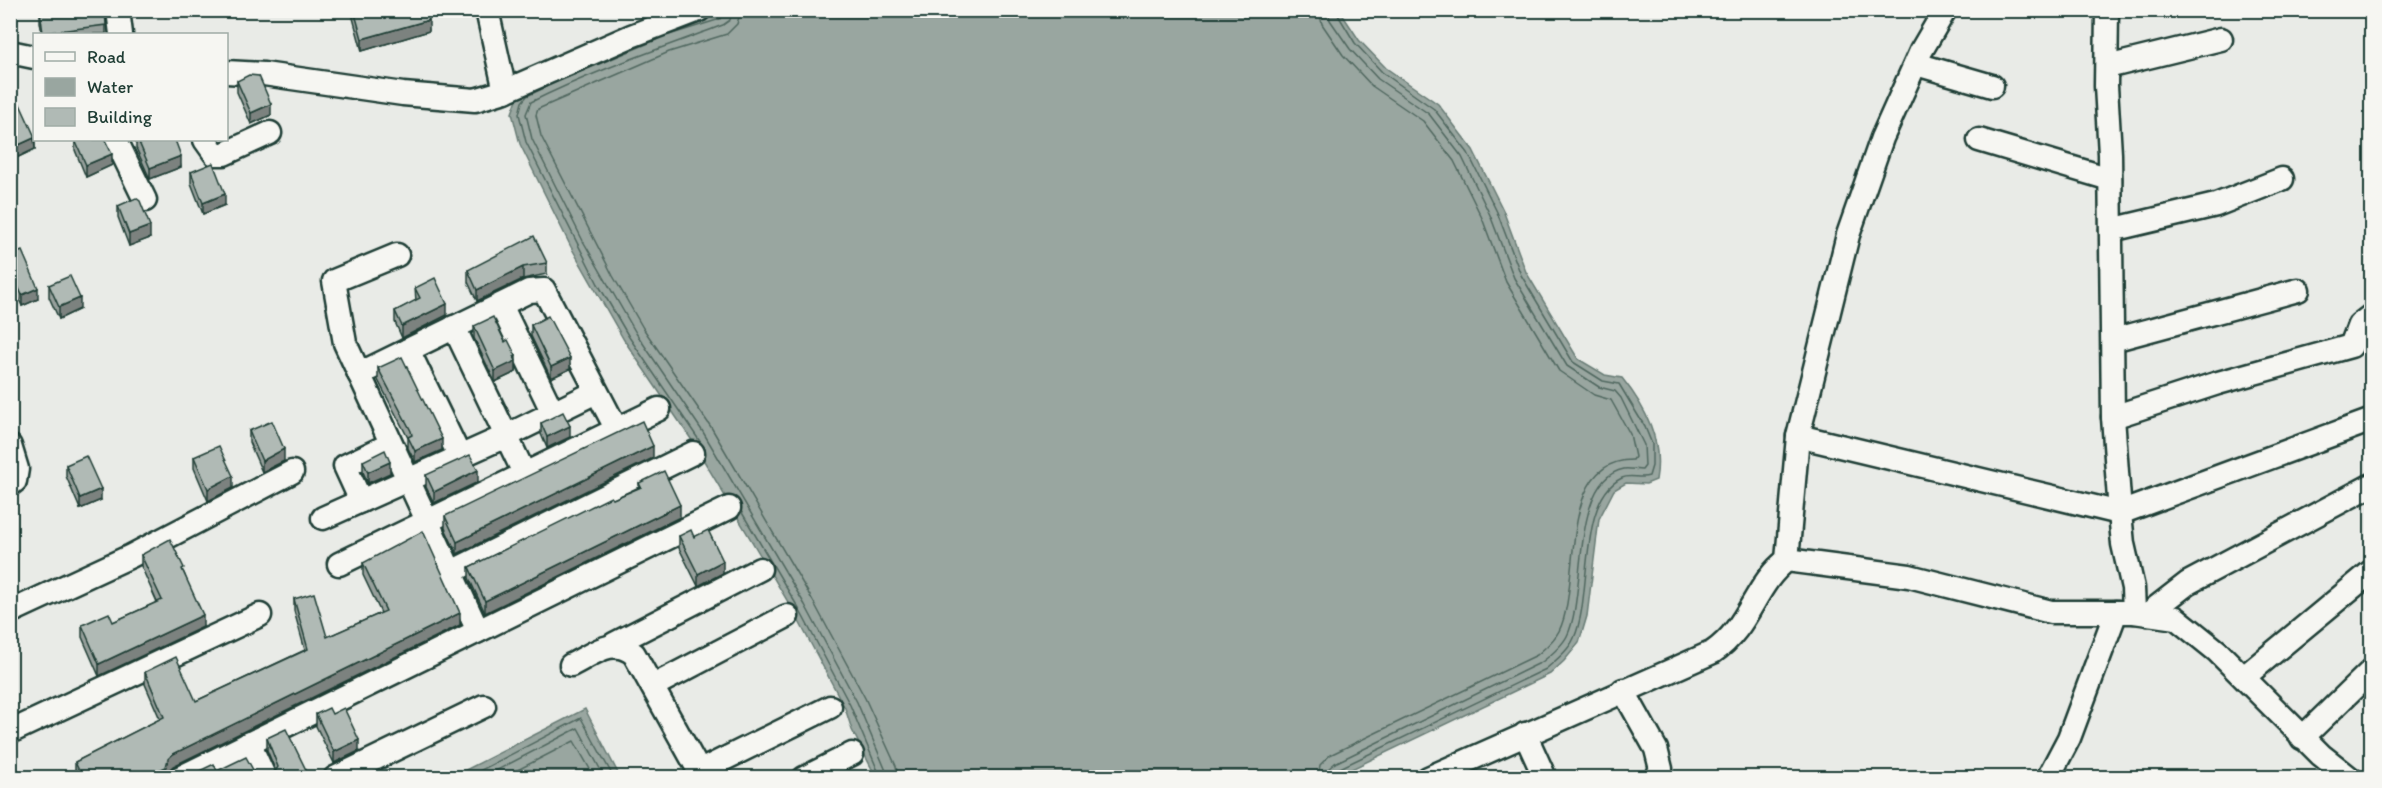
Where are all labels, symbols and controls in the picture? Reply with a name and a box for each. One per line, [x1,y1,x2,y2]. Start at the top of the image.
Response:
legend [33,33,228,141]
text: Road [87,46,126,68]
text: Water [87,76,133,98]
text: Building [87,106,153,128]

